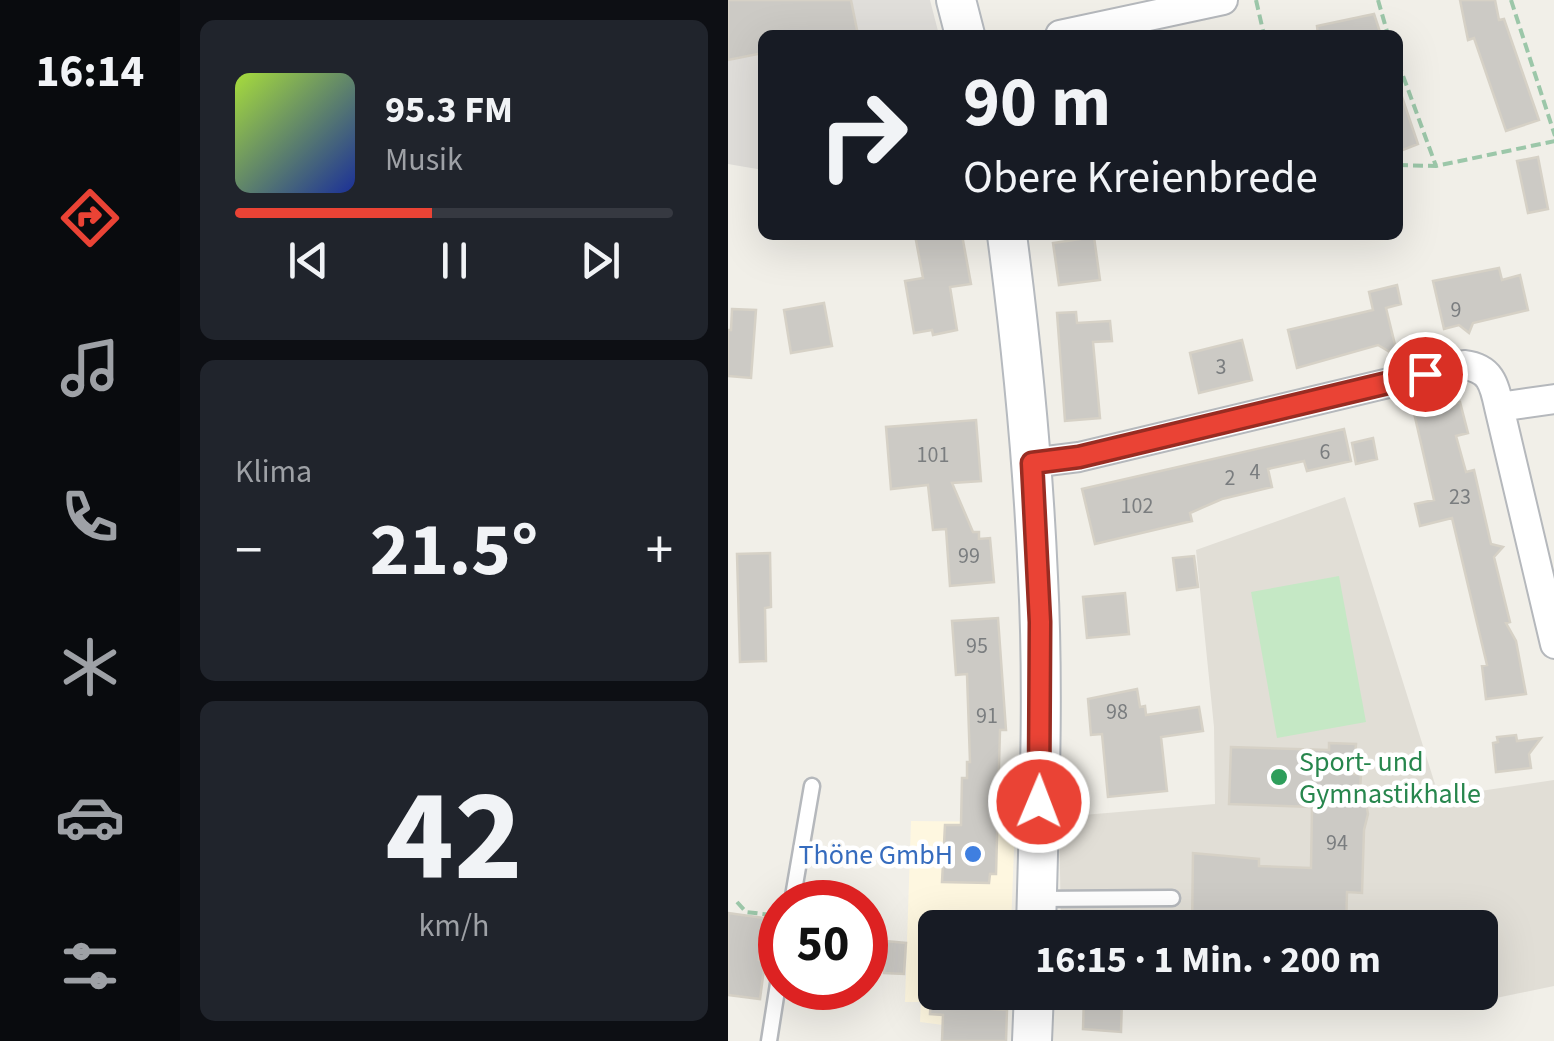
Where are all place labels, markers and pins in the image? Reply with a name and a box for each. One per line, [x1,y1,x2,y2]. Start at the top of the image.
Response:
pin [1383,332,1468,417]
place label: Sport- und Gymnastikhalle [1299,742,1481,814]
marker: Sport- und Gymnastikhalle [1268,766,1290,788]
place label: Thöne GmbH [799,835,953,875]
marker: Thöne GmbH [962,843,984,865]

